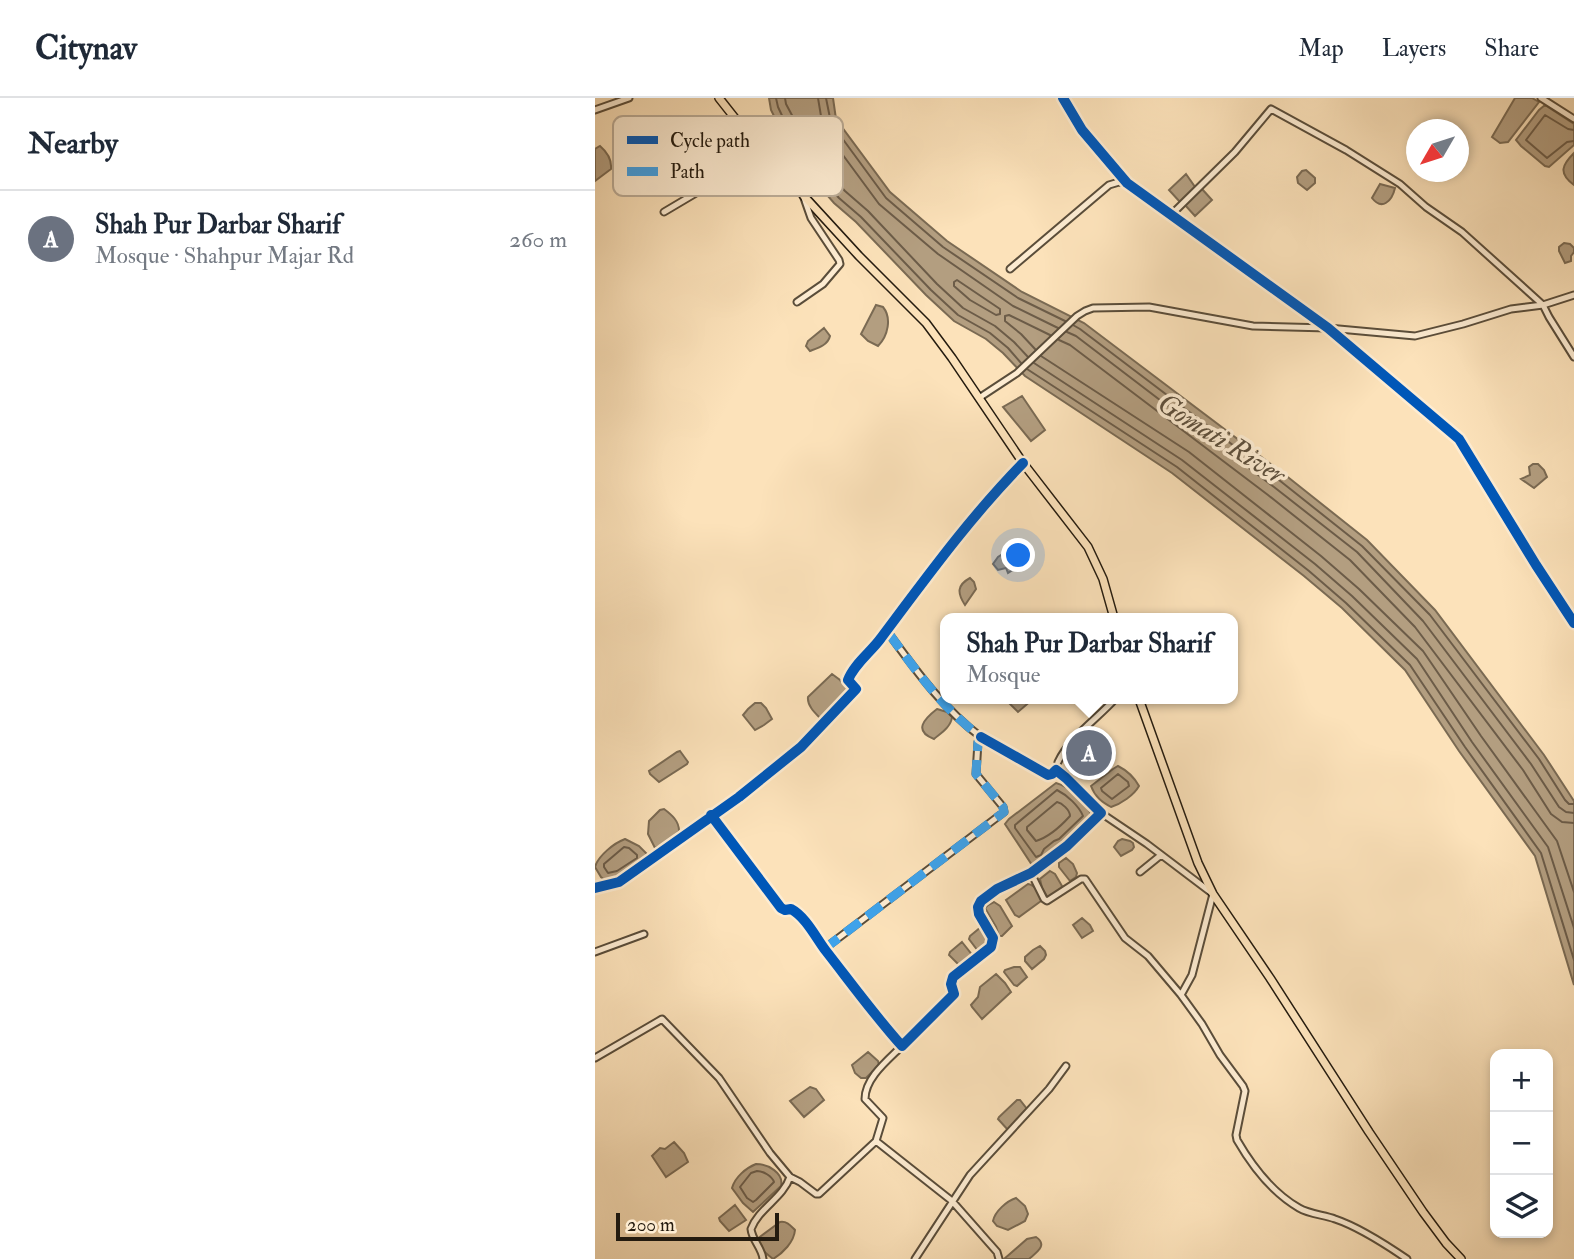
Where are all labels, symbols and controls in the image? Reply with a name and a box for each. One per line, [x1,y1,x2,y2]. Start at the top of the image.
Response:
text: Citynav [35,28,137,69]
text: Map [1299,33,1344,64]
text: Layers [1382,33,1446,64]
text: Share [1484,33,1539,64]
legend [613,116,843,196]
north arrow [1406,119,1469,182]
text: Nearby [28,125,118,162]
text: Cycle path [670,129,750,154]
text: Path [670,160,705,184]
text: Shah Pur Darbar Sharif [95,209,341,241]
text: A [44,225,58,254]
text: 260 m [509,225,567,254]
text: Mosque · Shahpur Majar Rd [95,241,354,270]
water label: Gomati River [1151,386,1293,493]
your location [1001,538,1035,572]
popup [940,613,1238,704]
text: Shah Pur Darbar Sharif [966,628,1212,660]
text: Mosque [966,660,1040,689]
pin: A [1066,727,1112,779]
map controls [1490,1049,1553,1238]
button: + [1490,1049,1553,1112]
button: − [1490,1112,1553,1175]
button: layers [1490,1175,1553,1238]
scale bar [616,1210,779,1242]
text: 200 m [627,1213,675,1237]

